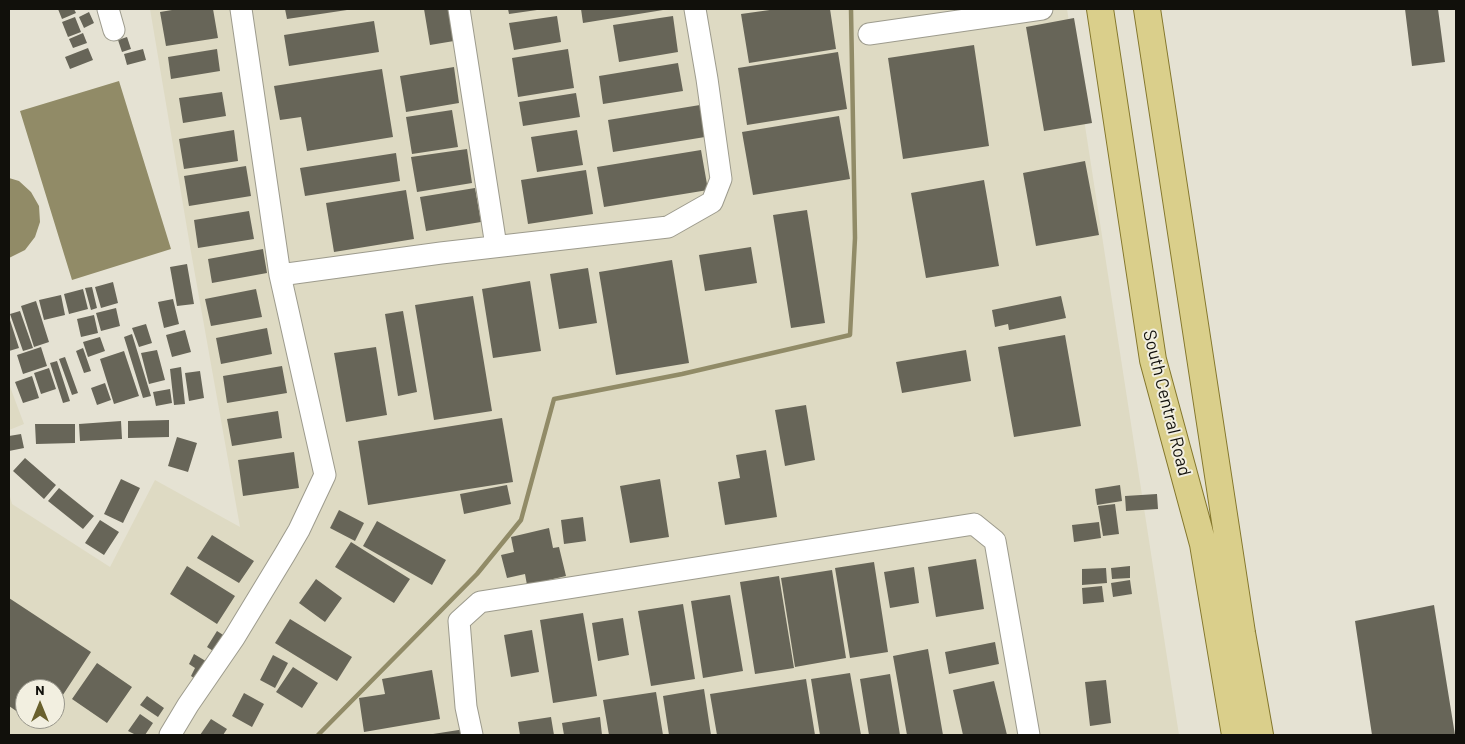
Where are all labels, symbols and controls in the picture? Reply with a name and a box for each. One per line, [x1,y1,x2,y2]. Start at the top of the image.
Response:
street label: South Central Road [1138,328,1196,478]
north arrow [15,679,65,729]
text: N [35,681,45,698]

